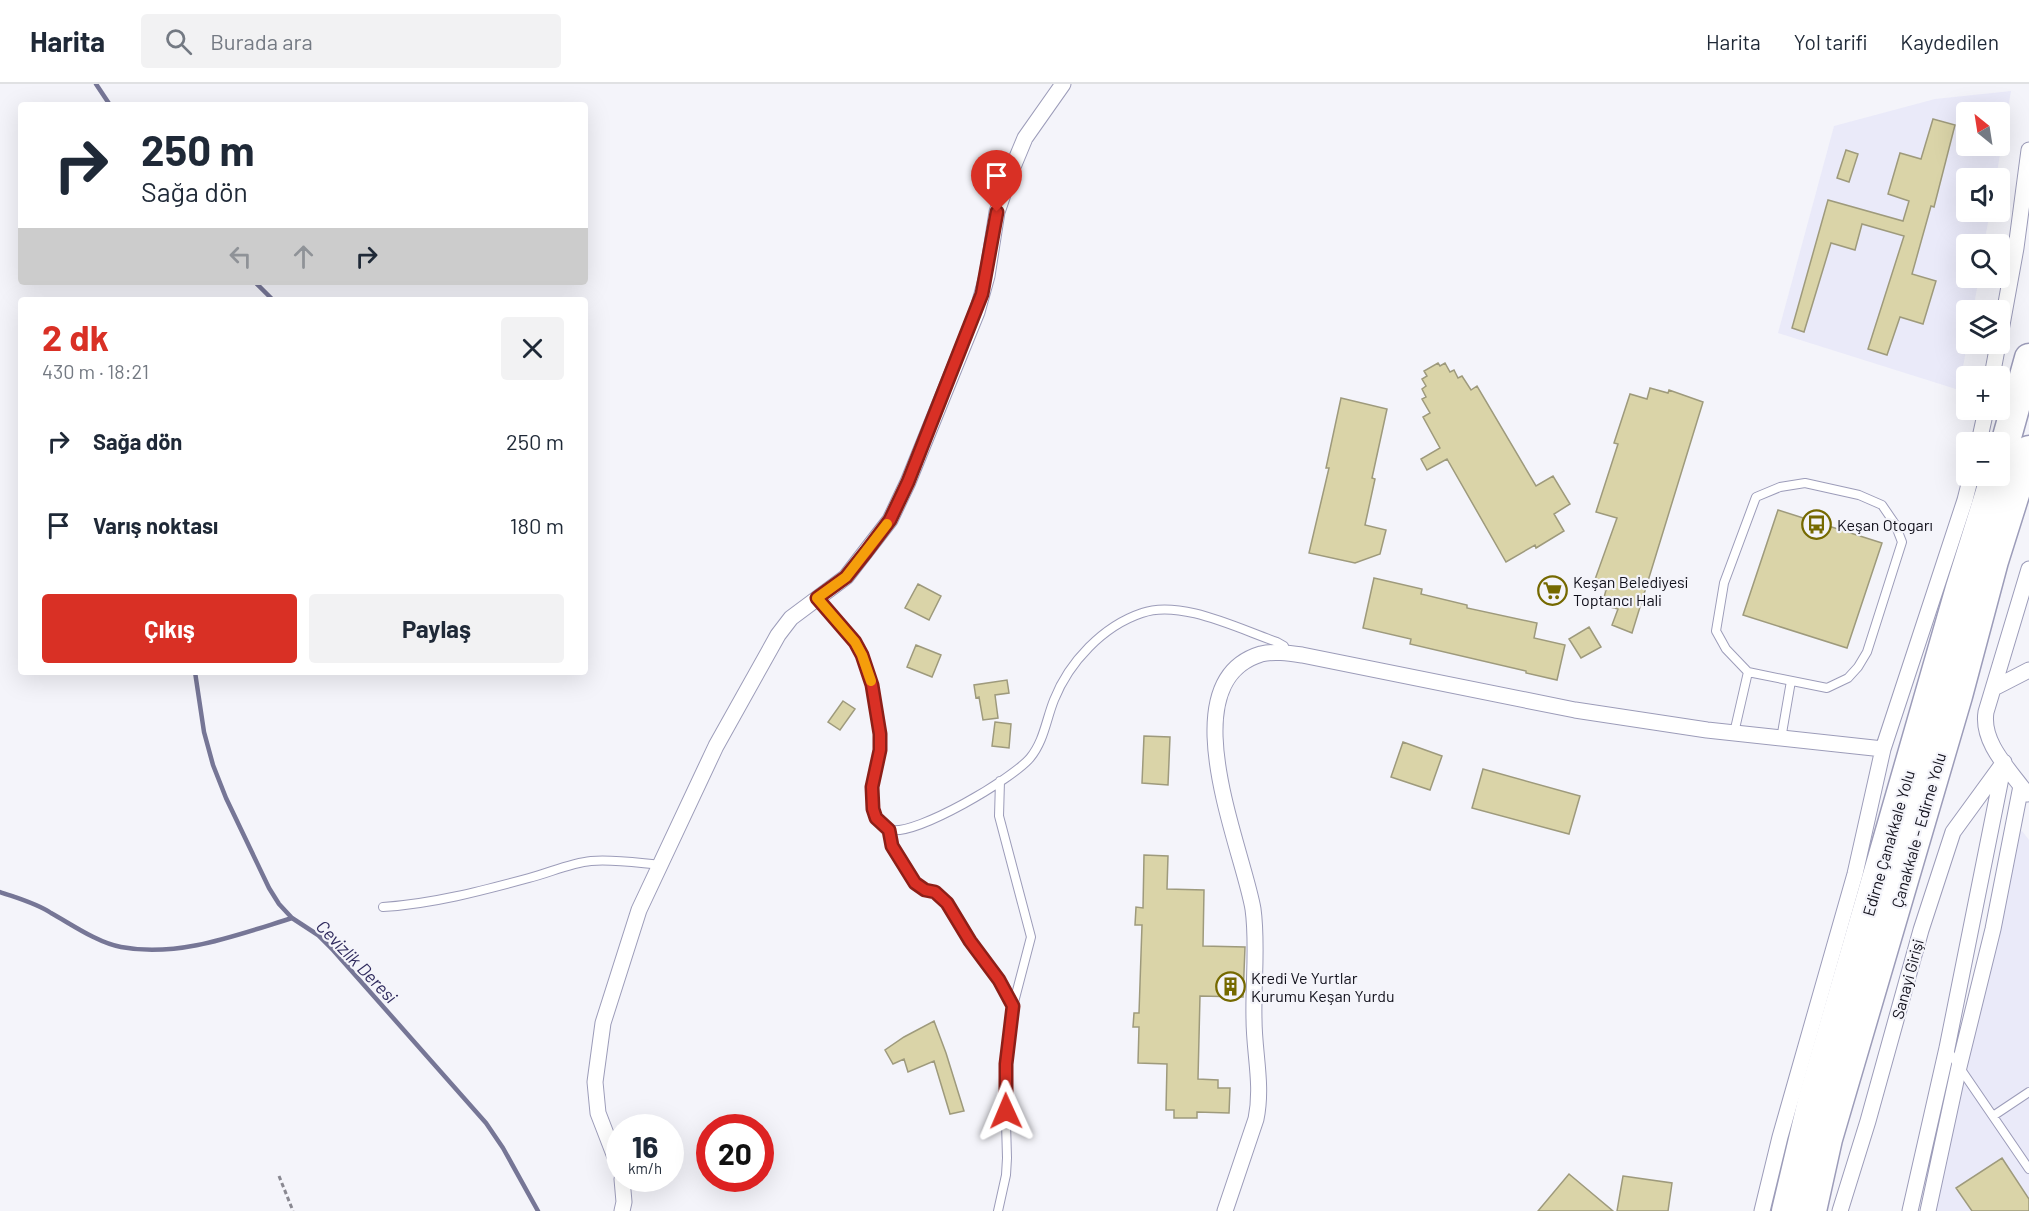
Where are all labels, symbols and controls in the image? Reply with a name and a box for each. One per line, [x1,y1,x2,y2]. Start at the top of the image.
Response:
search box [141,14,561,68]
text: Harita [30,24,105,58]
icon: search [162,25,195,58]
text: Burada ara [210,28,313,54]
text: Harita [1706,29,1761,54]
text: Yol tarifi [1794,29,1867,54]
text: Kaydedilen [1900,29,1999,54]
north arrow [1956,102,2010,156]
map controls [1956,102,2010,486]
text: 250 m [141,124,255,174]
icon: right [42,126,120,204]
pin [971,150,1022,212]
icon: arrive [980,159,1013,192]
button: sound [1956,168,2010,222]
text: Sağa dön [141,175,248,207]
button: search [1956,234,2010,288]
icon: left [224,240,257,273]
icon: ahead [287,240,320,273]
icon: right [350,240,383,273]
button: layers [1956,300,2010,354]
text: 2 dk [42,315,109,358]
button: close [501,317,564,380]
text: 430 m · 18:21 [42,359,149,383]
button: + [1956,366,2010,420]
icon: right [42,425,75,458]
text: Sağa dön [93,428,182,454]
text: 250 m [506,428,564,454]
button: − [1956,432,2010,486]
bus stop icon: Keşan Otogarı [1800,508,1832,540]
icon: arrive [42,509,75,542]
text: Varış noktası [93,512,218,538]
text: 180 m [510,512,564,538]
place label: Keşan Otogarı [1837,515,1933,534]
place label: Keşan Belediyesi Toptancı Hali [1573,572,1688,609]
supermarket icon: Keşan Belediyesi Toptancı Hali [1536,574,1568,606]
button: Çıkış [42,594,297,663]
button: Paylaş [309,594,564,663]
street label: Çanakkale - Edirne Yolu [1887,750,1949,910]
street label: Edirne Çanakkale Yolu [1858,768,1918,918]
water label: Cevizlik Deresi [312,915,402,1007]
street label: Sanayi Girişi [1887,937,1927,1021]
place label: Kredi Ve Yurtlar Kurumu Keşan Yurdu [1251,968,1395,1005]
building icon: Kredi Ve Yurtlar Kurumu Keşan Yurdu [1214,970,1246,1002]
position arrow [974,1079,1038,1143]
speed limit sign: 20 [696,1114,774,1192]
text: 16 [632,1128,658,1164]
text: km/h [628,1159,662,1177]

